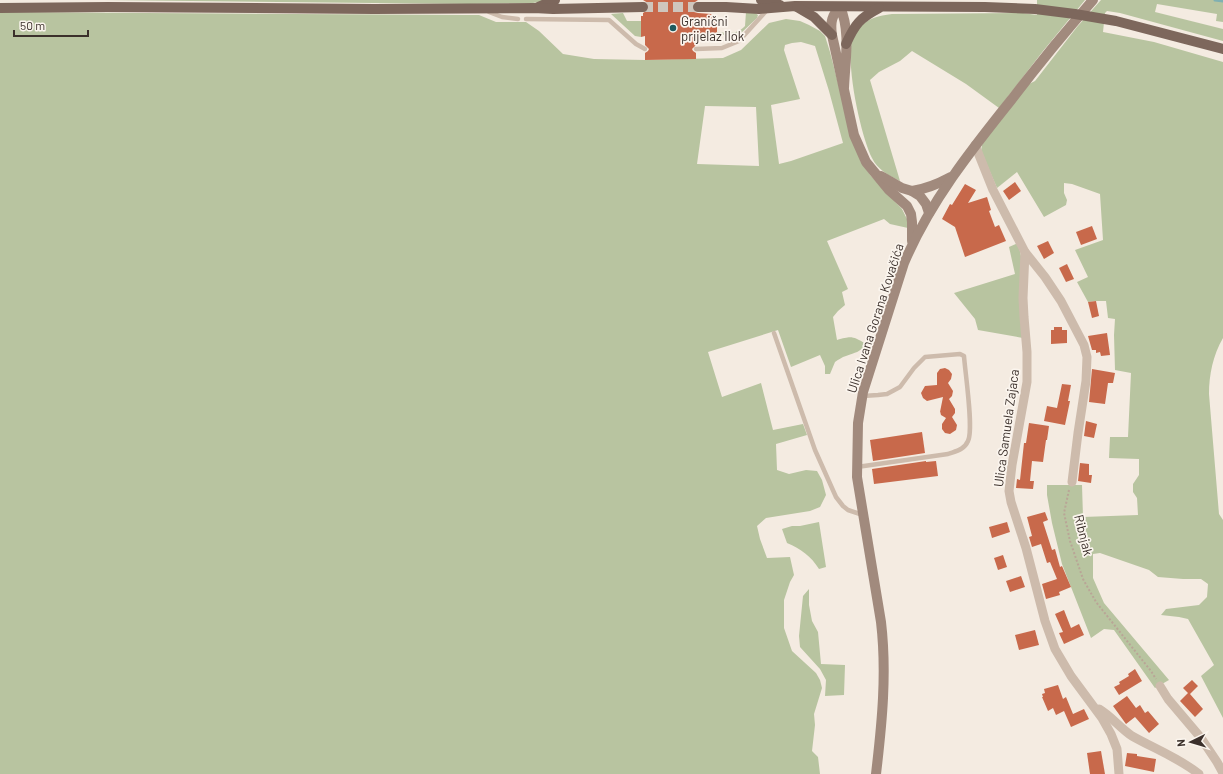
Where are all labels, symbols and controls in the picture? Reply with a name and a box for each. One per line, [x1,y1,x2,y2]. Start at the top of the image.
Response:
scale bar [14,12,88,38]
place label: Granični prijelaz Ilok [681,13,745,44]
text: 50 m [20,18,45,32]
marker: Granični prijelaz Ilok [668,23,678,33]
street label: Ulica Ivana Gorana Kovačića [843,241,907,395]
street label: Ulica Samuela Zajaca [990,368,1022,488]
street label: Ribnjak [1071,513,1097,558]
north arrow [1171,722,1211,762]
text: N [1174,739,1187,747]

